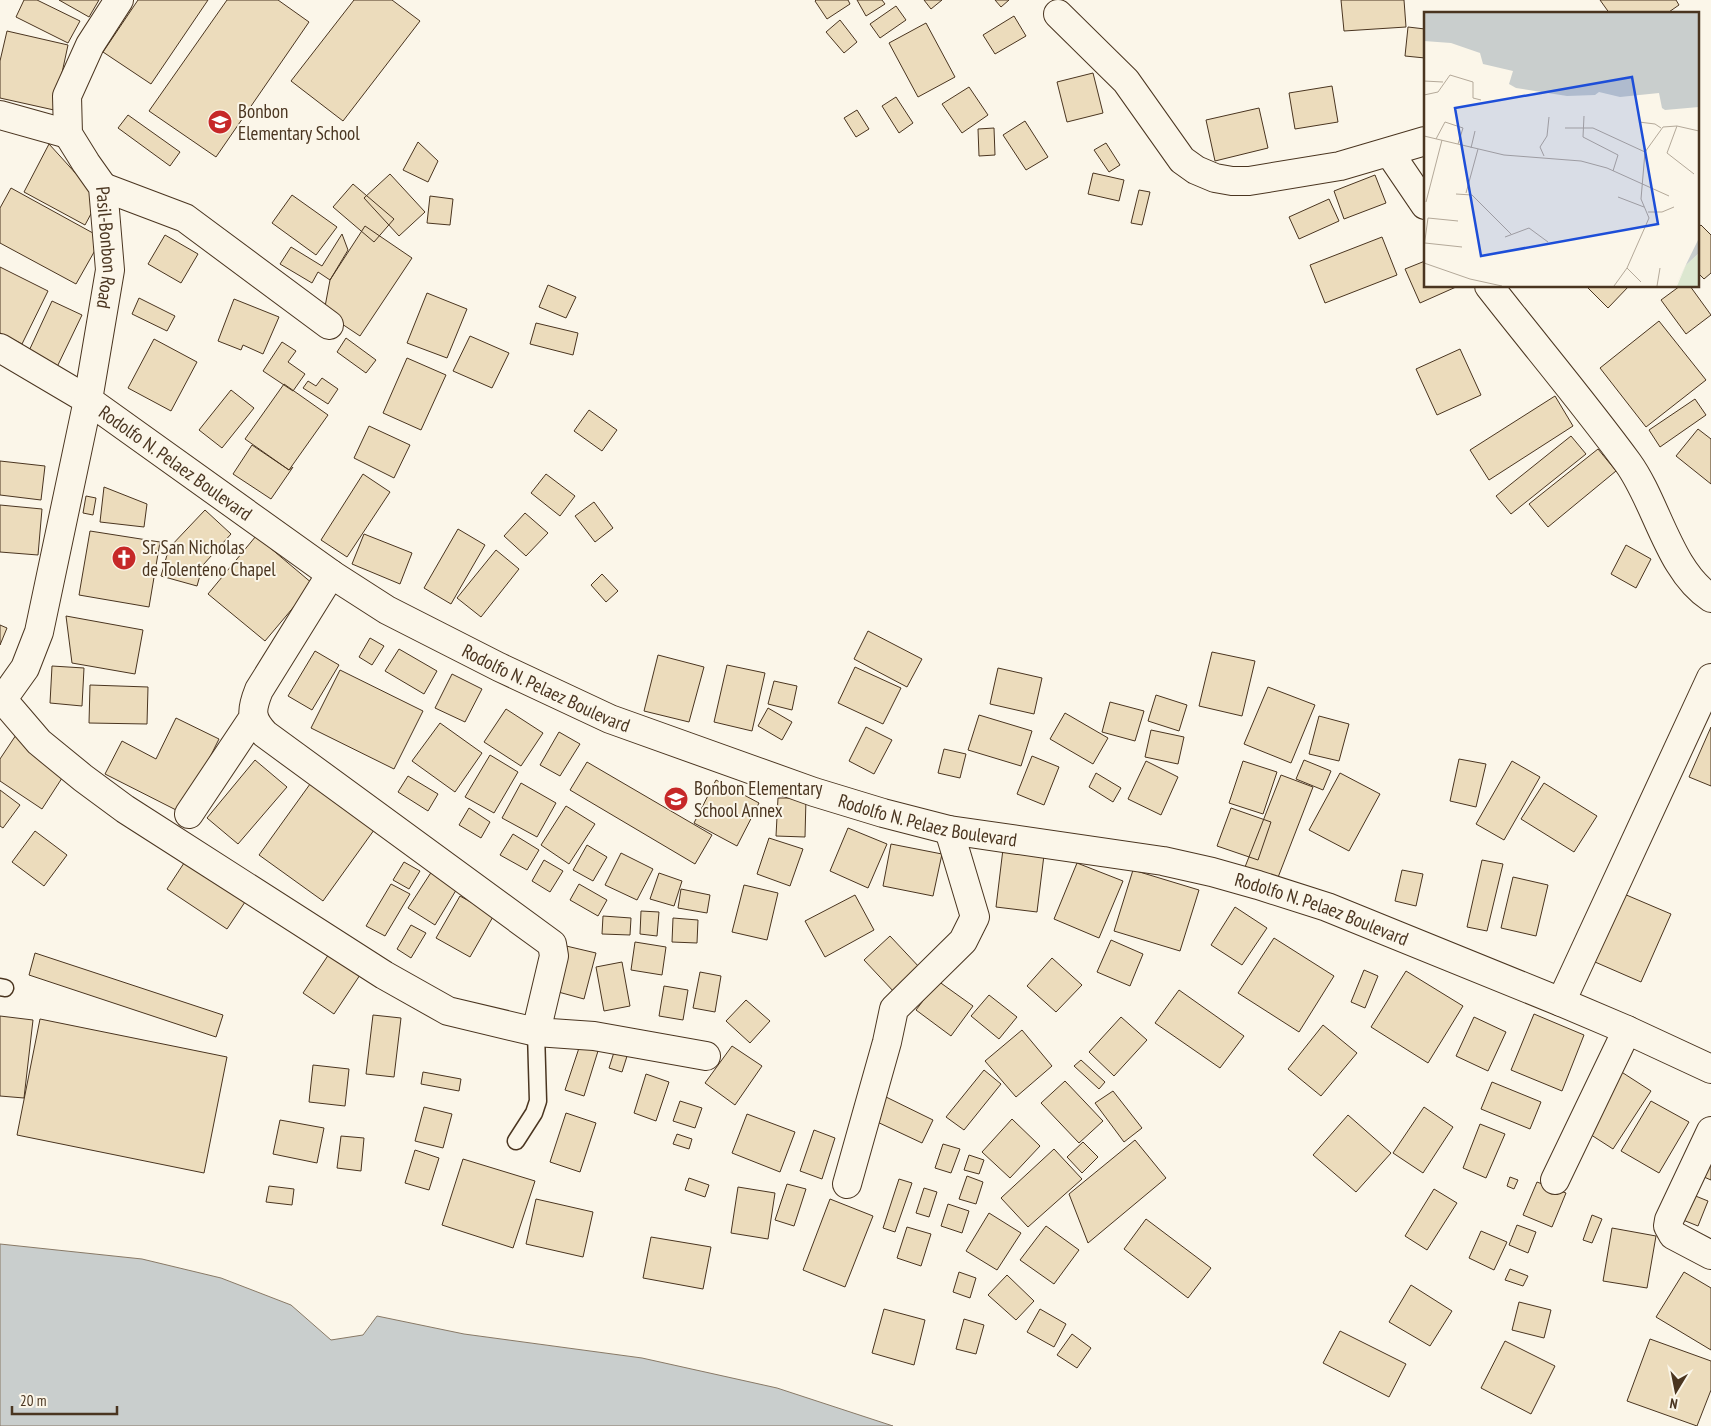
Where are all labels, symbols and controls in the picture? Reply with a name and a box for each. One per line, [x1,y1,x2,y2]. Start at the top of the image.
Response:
inset map [1424,12,1698,288]
place label: Bonbon Elementary School [238,99,360,145]
school or university icon: Bonbon Elementary School [207,109,233,135]
street label: Pasil-Bonbon Road [91,185,122,311]
street label: Rodolfo N. Pelaez Boulevard [94,400,257,526]
place label: Sr. San Nicholas de Tolenteno Chapel [142,535,276,581]
church icon: Sr. San Nicholas de Tolenteno Chapel [111,545,137,571]
street label: Rodolfo N. Pelaez Boulevard [458,638,633,737]
place label: Bonbon Elementary School Annex [694,776,823,822]
school or university icon: Bonbon Elementary School Annex [663,786,689,812]
street label: Rodolfo N. Pelaez Boulevard [835,788,1019,852]
street label: Rodolfo N. Pelaez Boulevard [1232,867,1412,951]
north arrow [1651,1366,1701,1416]
scale bar [12,1384,118,1416]
text: 20 m [20,1391,46,1410]
text: N [1668,1394,1679,1413]

